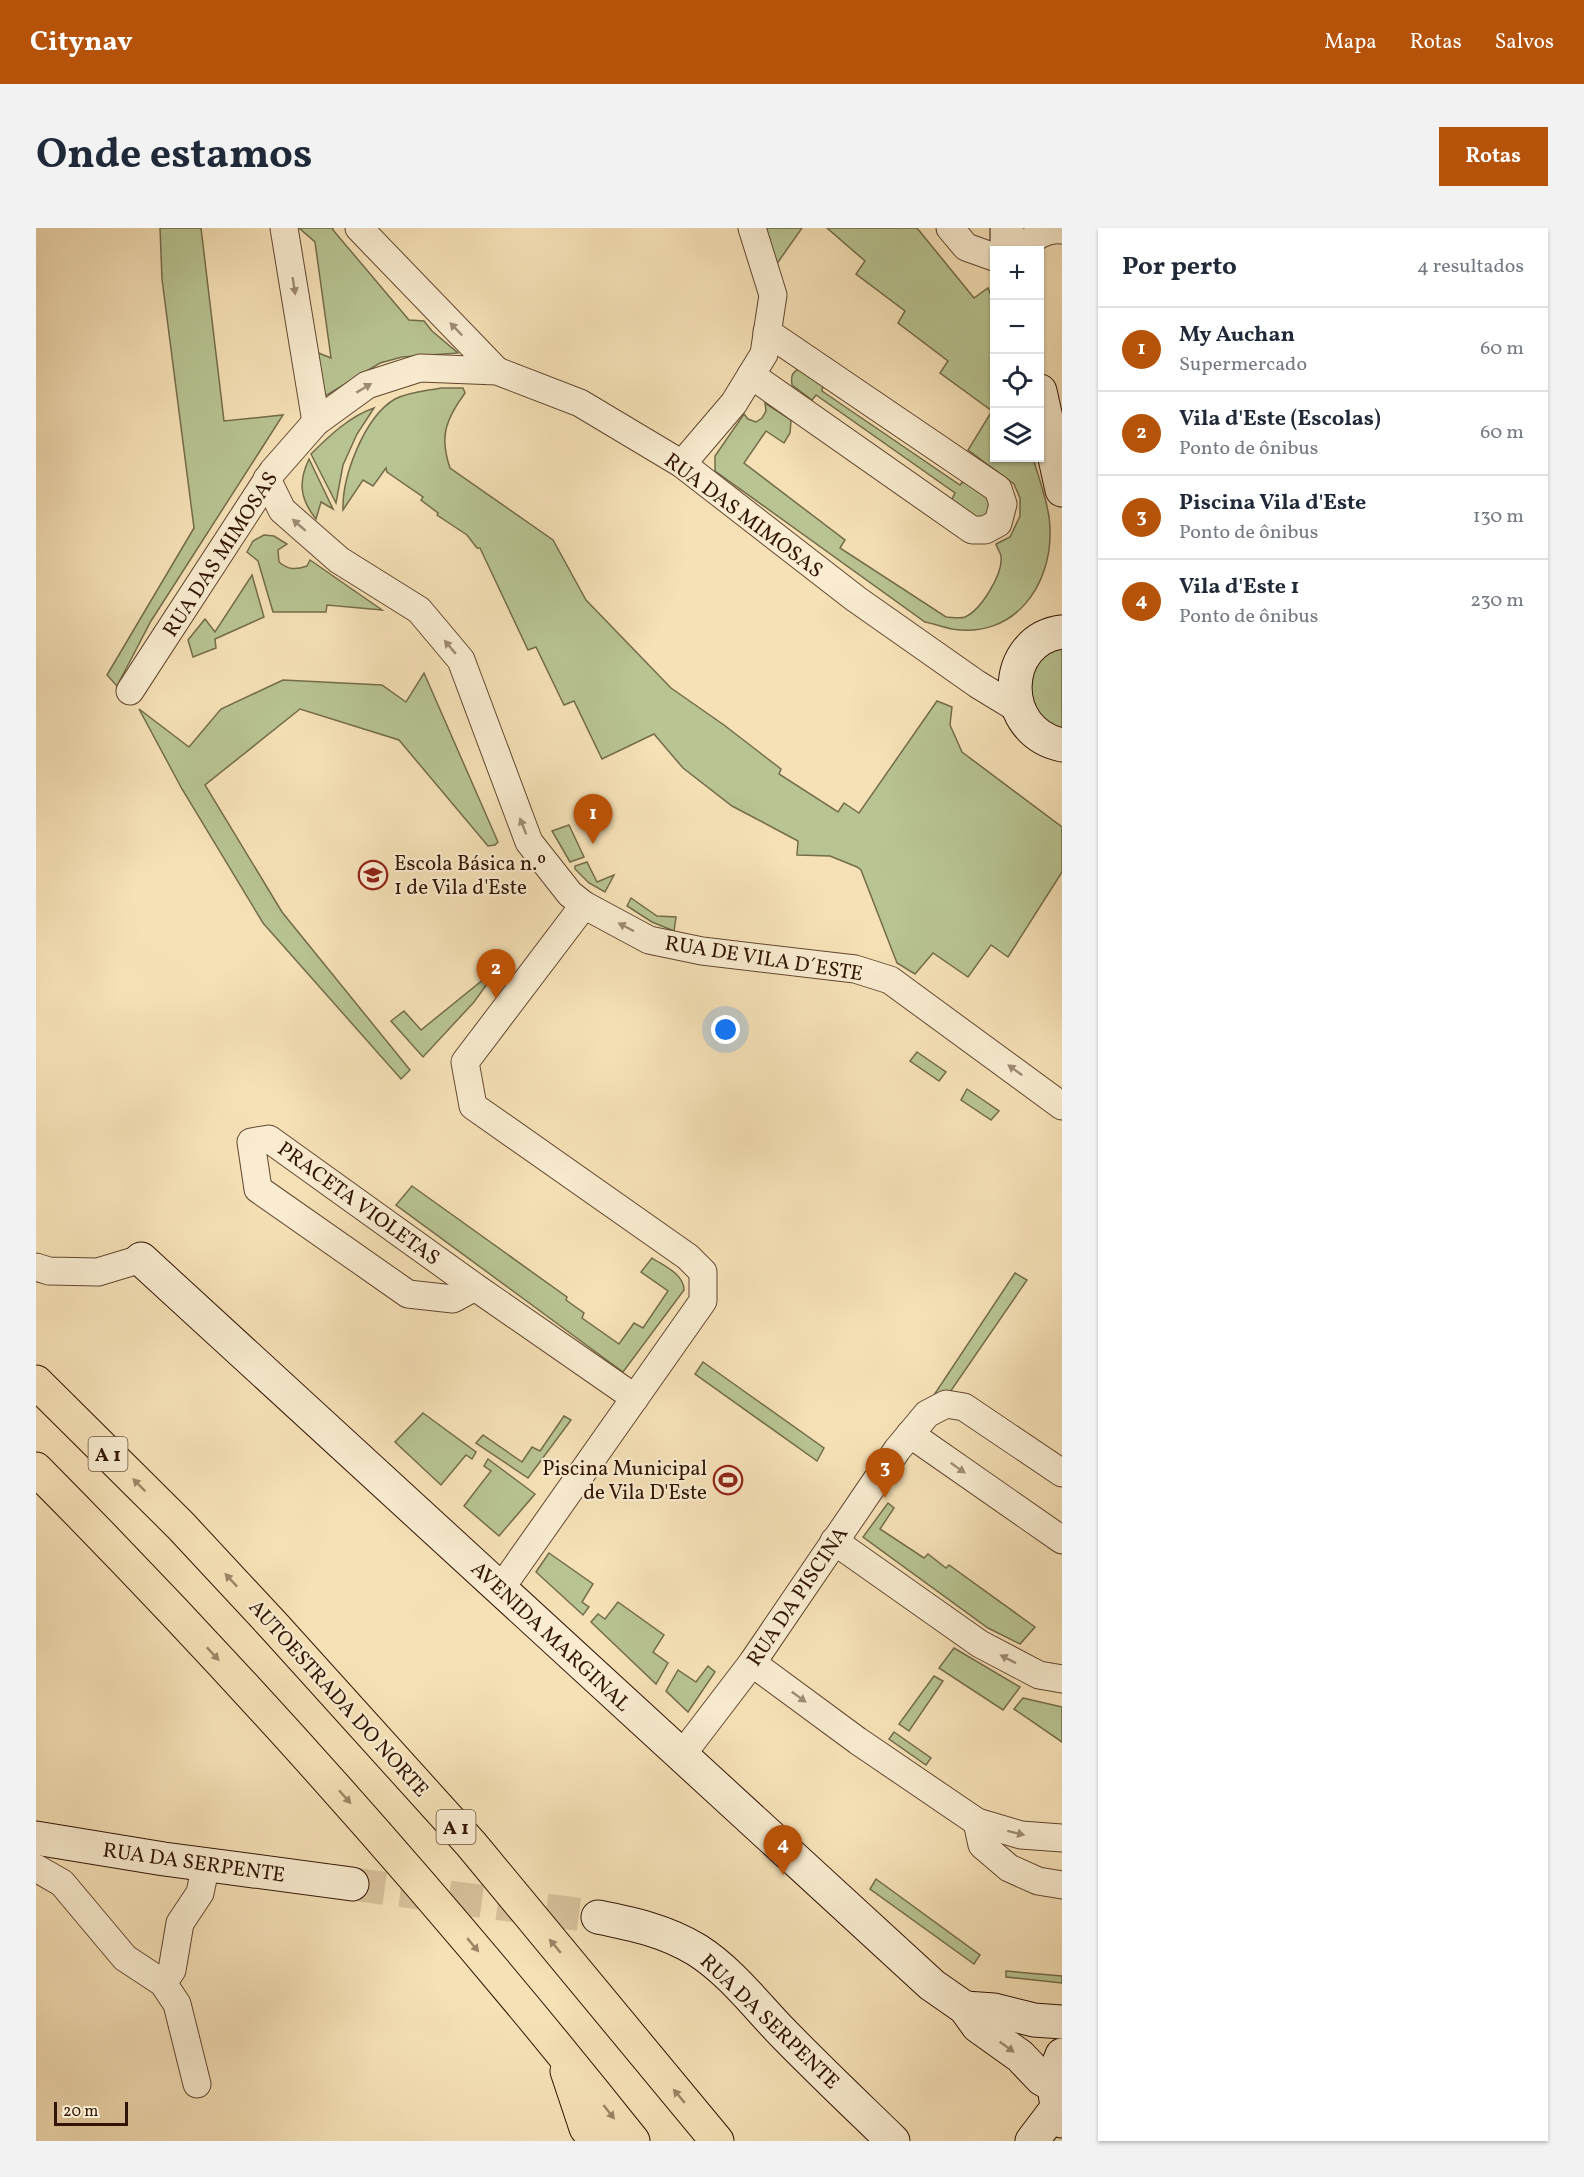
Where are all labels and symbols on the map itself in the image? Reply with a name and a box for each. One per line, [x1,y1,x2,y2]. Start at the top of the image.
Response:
one-way arrow [290,276,299,295]
one-way arrow [450,322,464,336]
one-way arrow [356,383,373,393]
street label: RUA DAS MIMOSAS [658,447,829,586]
street label: RUA DAS MIMOSAS [157,466,286,643]
one-way arrow [292,519,307,532]
one-way arrow [443,639,456,655]
pin: 1 [574,794,612,844]
one-way arrow [518,817,528,835]
place label: Escola Básica n.º 1 de Vila d'Este [394,850,546,903]
school or university icon: Escola Básica n.º 1 de Vila d'Este [357,859,389,891]
one-way arrow [617,922,634,932]
street label: RUA DE VILA D´ESTE [663,930,865,989]
pin: 2 [476,950,516,999]
your location [711,1015,740,1044]
one-way arrow [1008,1065,1023,1077]
street label: PRACETA VIOLETAS [271,1135,445,1273]
road number: A 1 [88,1437,128,1471]
pin: 3 [866,1448,904,1498]
place label: Piscina Municipal de Vila D'Este [542,1455,707,1508]
one-way arrow [950,1462,966,1473]
sports icon: Piscina Municipal de Vila D'Este [712,1464,744,1496]
one-way arrow [133,1478,147,1492]
street label: RUA DA PISCINA [741,1521,856,1672]
street label: AVENIDA MARGINAL [464,1555,636,1719]
one-way arrow [224,1572,238,1587]
street label: AUTOESTRADA DO NORTE [241,1594,435,1804]
one-way arrow [206,1646,220,1661]
one-way arrow [999,1654,1017,1664]
one-way arrow [792,1691,807,1703]
one-way arrow [338,1790,352,1805]
road number: A 1 [436,1810,476,1844]
pin: 4 [764,1826,802,1875]
one-way arrow [1007,1829,1025,1839]
street label: RUA DA SERPENTE [101,1836,287,1891]
one-way arrow [466,1937,479,1953]
one-way arrow [549,1939,562,1954]
street label: RUA DA SERPENTE [693,1948,845,2096]
one-way arrow [999,2041,1015,2053]
one-way arrow [673,2088,686,2104]
scale bar [54,2099,128,2126]
one-way arrow [603,2104,616,2120]

